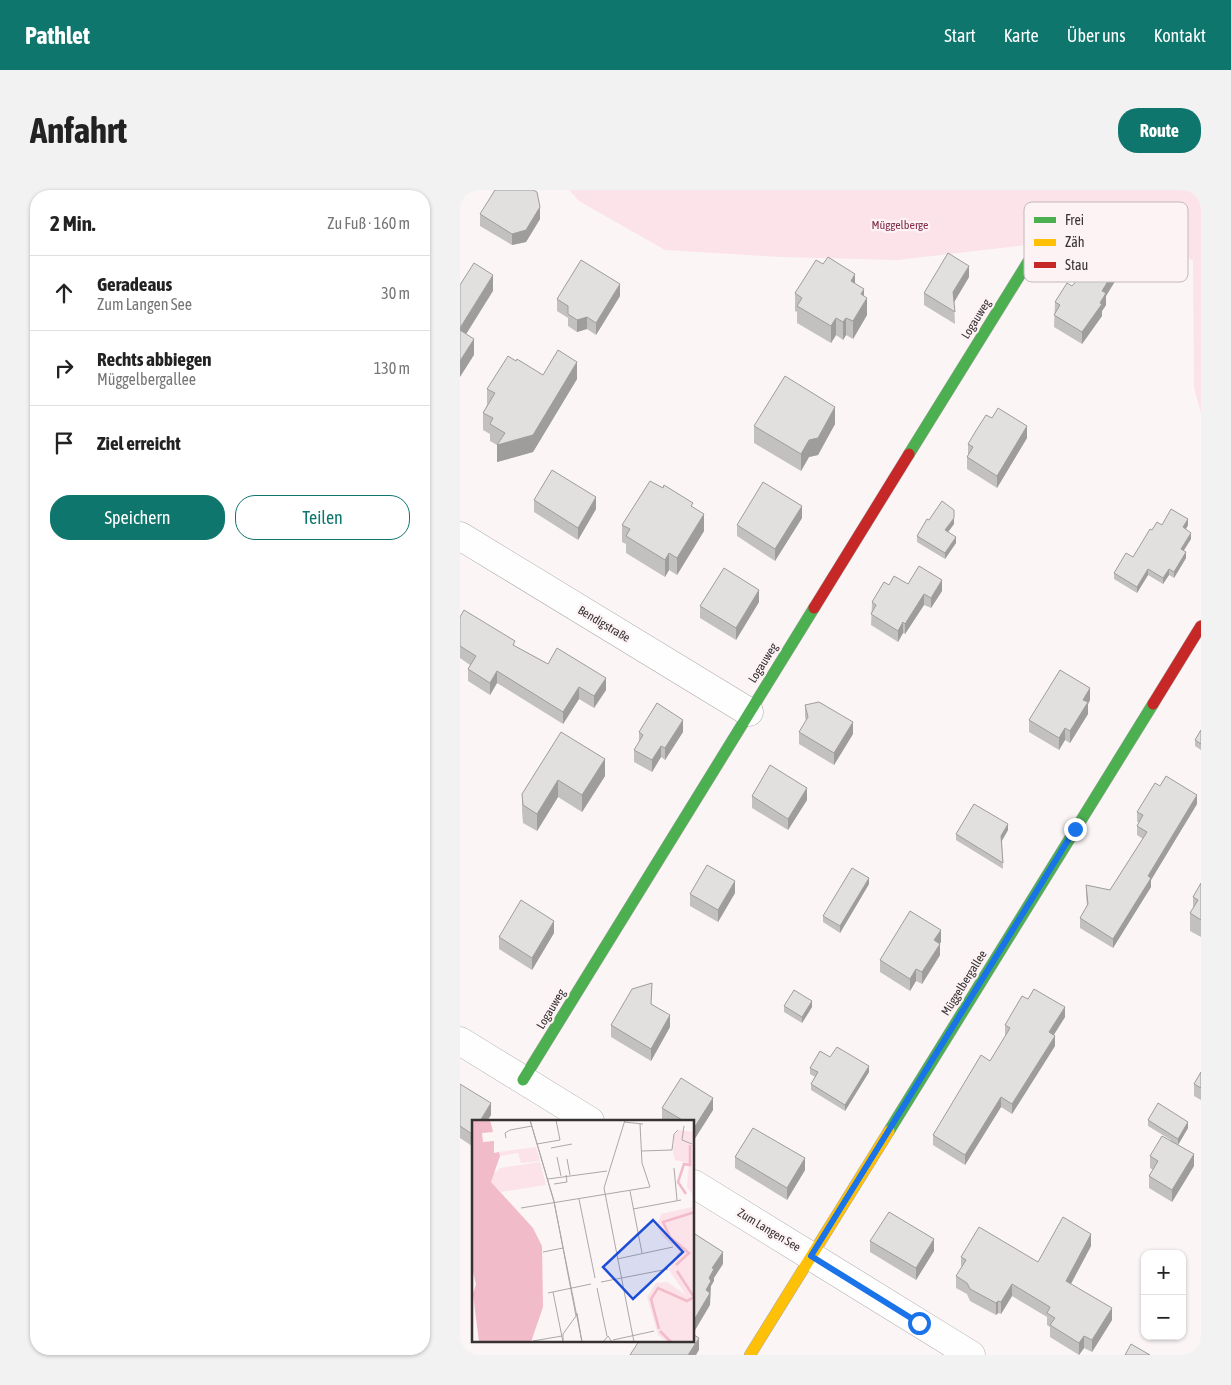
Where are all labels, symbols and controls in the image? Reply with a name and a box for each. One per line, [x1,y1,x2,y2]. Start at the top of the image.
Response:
text: Pathlet [25,22,90,49]
text: Start [944,25,976,46]
text: Karte [1004,25,1039,46]
text: Über uns [1067,25,1126,46]
text: Kontakt [1154,25,1206,46]
button: Route [1118,108,1201,153]
text: Anfahrt [30,110,127,150]
legend [1024,202,1188,282]
text: 2 Min. [50,211,96,235]
text: Frei [1065,212,1084,228]
text: Zu Fuß · 160 m [327,214,410,232]
park label: Müggelberge [872,218,929,232]
text: Zäh [1065,234,1085,250]
text: Stau [1065,257,1088,273]
text: Geradeaus [97,273,172,295]
icon: ahead [50,279,78,307]
text: 30 m [381,284,410,302]
text: Zum Langen See [97,295,192,313]
street label: Logauweg [958,296,994,341]
text: Rechts abbiegen [97,348,212,370]
icon: right [50,354,78,382]
text: 130 m [374,359,410,377]
text: Müggelbergallee [97,370,196,388]
icon: arrive [50,429,78,457]
text: Ziel erreicht [97,432,181,454]
button: Speichern [50,495,225,540]
button: Teilen [235,495,410,540]
street label: Bendigstraße [575,603,633,645]
street label: Logauweg [745,640,781,685]
route end [1064,818,1087,841]
street label: Müggelbergallee [938,948,990,1018]
street label: Logauweg [534,986,569,1032]
inset map [472,1120,695,1342]
street label: Zum Langen See [735,1206,803,1254]
map controls [1141,1250,1186,1340]
button: + [1141,1250,1186,1295]
button: − [1141,1295,1186,1340]
route start [908,1312,931,1335]

